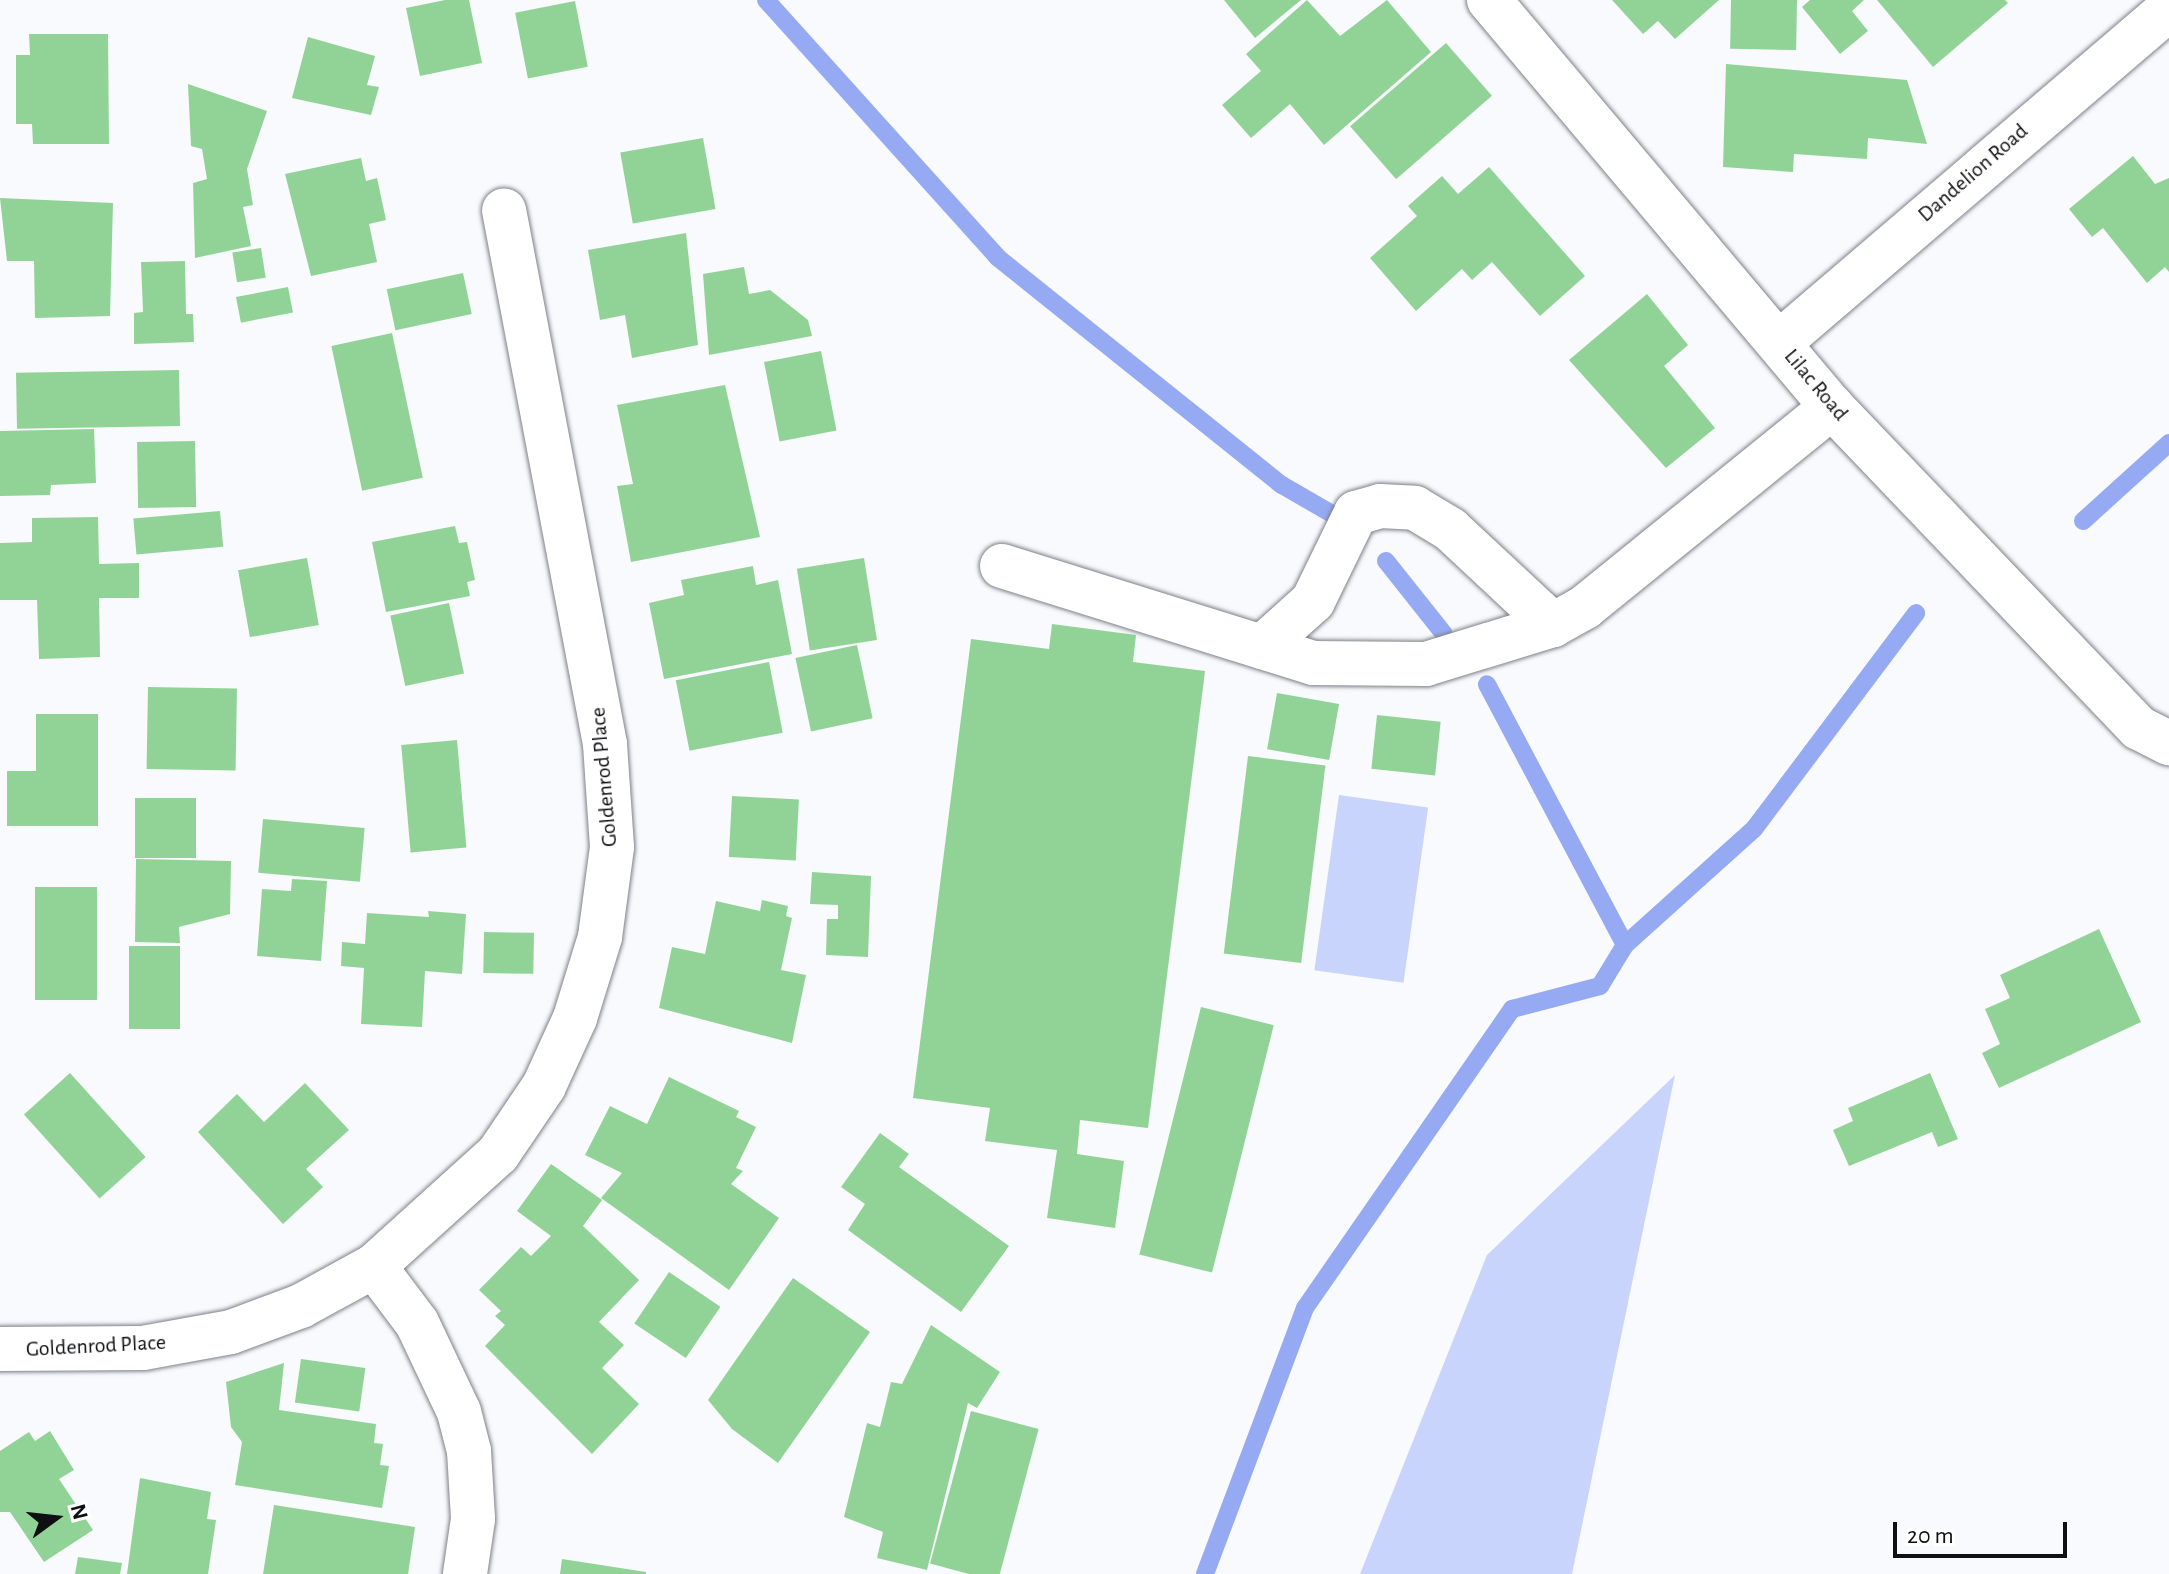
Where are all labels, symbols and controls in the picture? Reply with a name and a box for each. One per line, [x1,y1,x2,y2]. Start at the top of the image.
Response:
street label: Dandelion Road [1913,118,2033,228]
street label: Lilac Road [1778,344,1854,426]
street label: Goldenrod Place [585,706,623,848]
street label: Goldenrod Place [25,1329,167,1363]
north arrow [16,1478,96,1558]
text: N [67,1502,92,1522]
scale bar [1897,1506,2071,1556]
text: 20 m [1907,1524,1954,1548]

